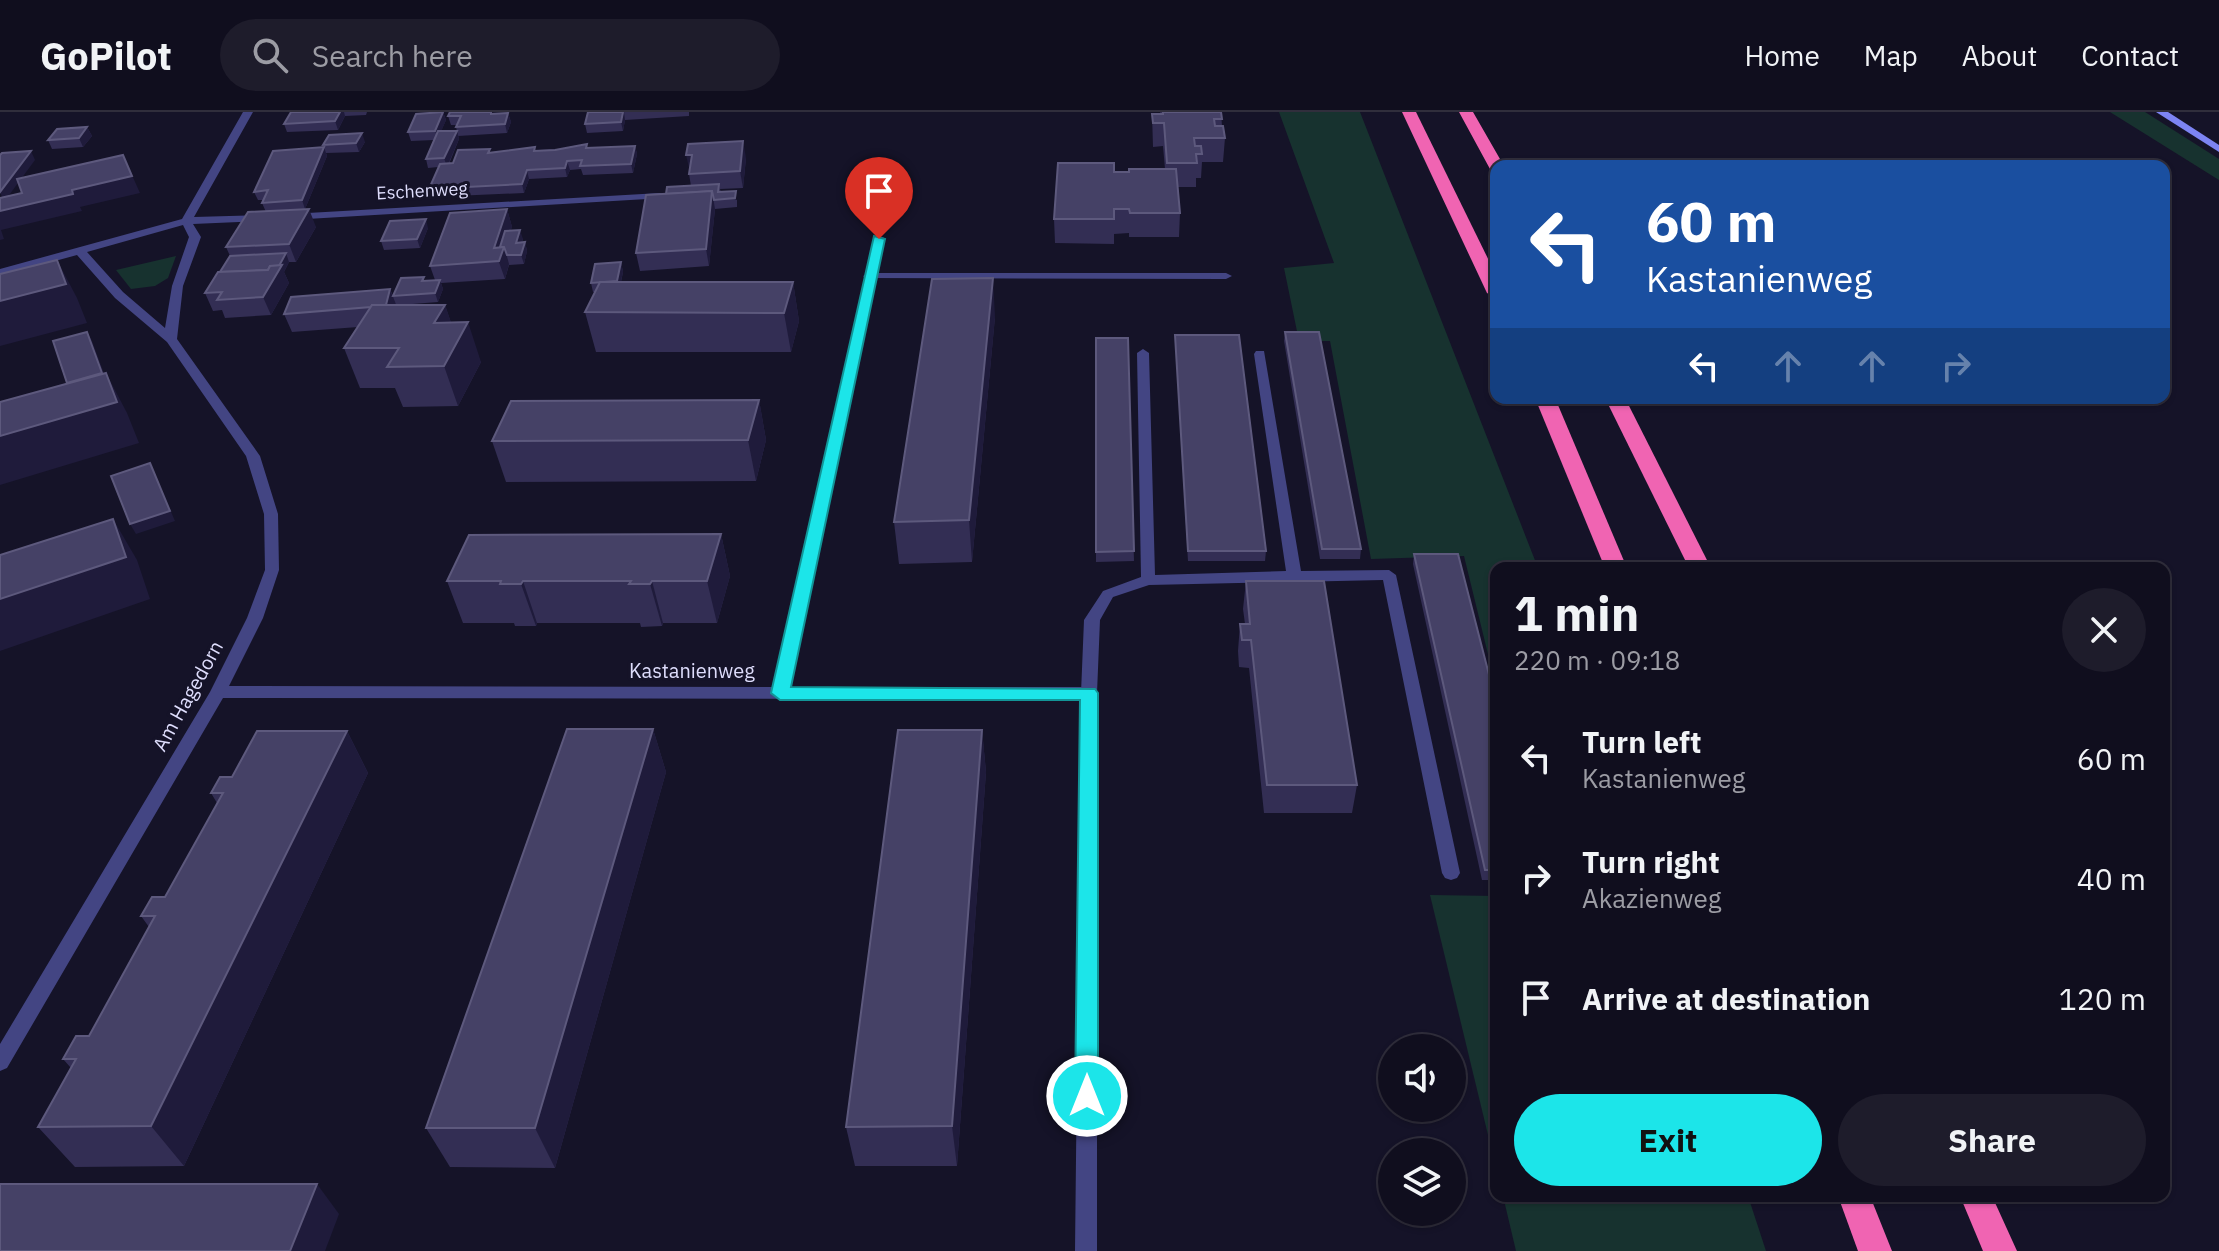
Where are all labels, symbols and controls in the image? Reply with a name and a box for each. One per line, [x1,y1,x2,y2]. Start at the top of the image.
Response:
search box [220,19,780,91]
text: GoPilot [40,31,172,80]
icon: search [248,33,292,77]
text: Search here [312,36,473,75]
text: Home [1744,37,1820,74]
text: Map [1864,37,1918,74]
text: About [1962,37,2037,74]
text: Contact [2081,37,2179,74]
pin [845,157,913,239]
icon: arrive [857,169,901,213]
street label: Eschenweg [376,177,469,204]
text: 60 m [1646,185,1776,257]
icon: left [1514,192,1618,296]
text: Kastanienweg [1646,255,1872,302]
icon: left [1682,344,1726,388]
icon: ahead [1766,344,1810,388]
icon: ahead [1850,344,1894,388]
icon: right [1934,344,1978,388]
text: 1 min [1514,582,1639,644]
button: close [2062,588,2146,672]
street label: Am Hagedorn [146,636,229,756]
text: 220 m · 09:18 [1514,643,1680,677]
street label: Kastanienweg [629,657,755,684]
text: Turn left [1582,722,1701,761]
icon: left [1514,736,1558,780]
text: 60 m [2077,739,2146,778]
text: Kastanienweg [1582,761,1746,795]
text: Turn right [1582,842,1720,881]
icon: right [1514,856,1558,900]
text: 40 m [2077,859,2146,898]
text: Akazienweg [1582,881,1721,915]
icon: arrive [1514,976,1558,1020]
text: Arrive at destination [1582,979,1870,1018]
text: 120 m [2059,979,2146,1018]
map controls [1378,1034,1466,1226]
button: sound [1378,1034,1466,1122]
position arrow [1045,1054,1129,1138]
button: Exit [1514,1094,1822,1186]
button: Share [1838,1094,2146,1186]
button: layers [1378,1138,1466,1226]

